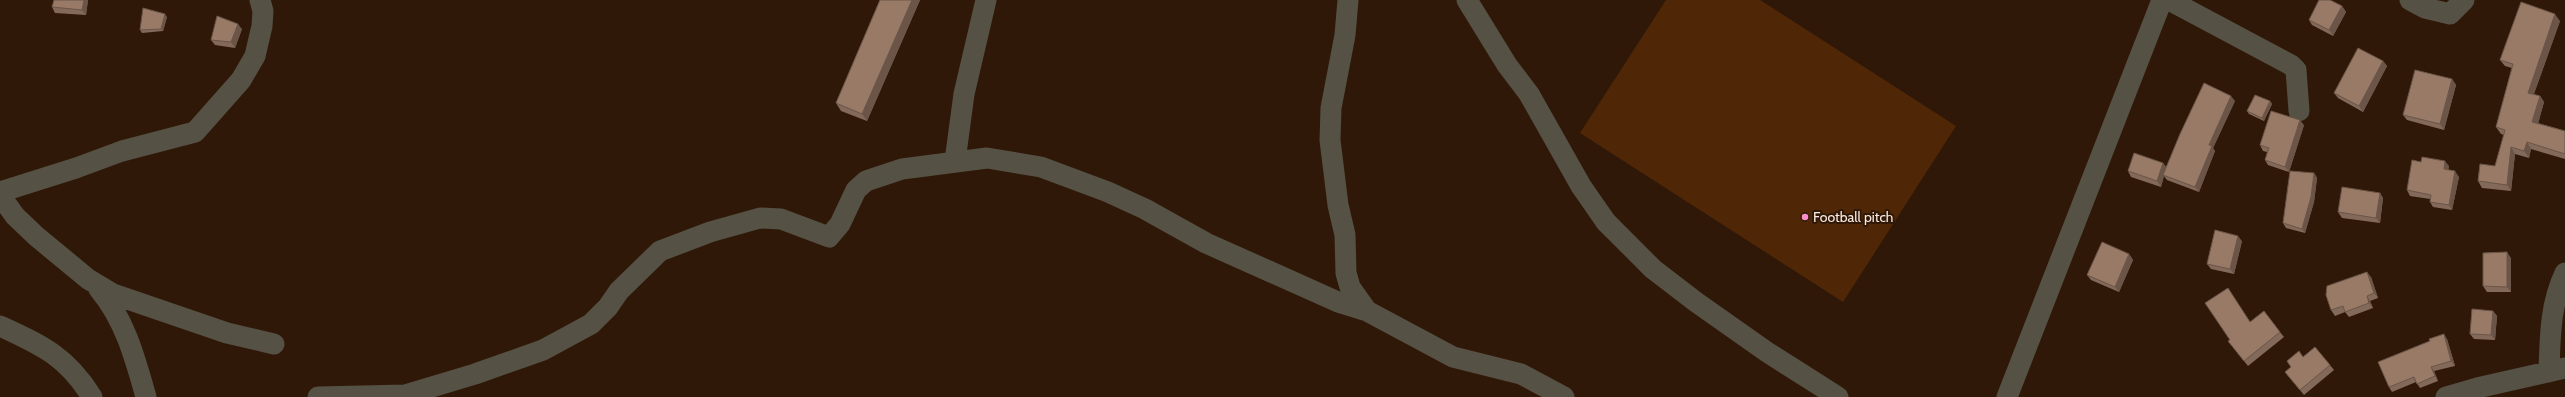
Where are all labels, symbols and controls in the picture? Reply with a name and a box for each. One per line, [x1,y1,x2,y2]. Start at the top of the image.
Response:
place label: Football pitch [1813,208,1893,226]
marker: Football pitch [1800,212,1810,222]

